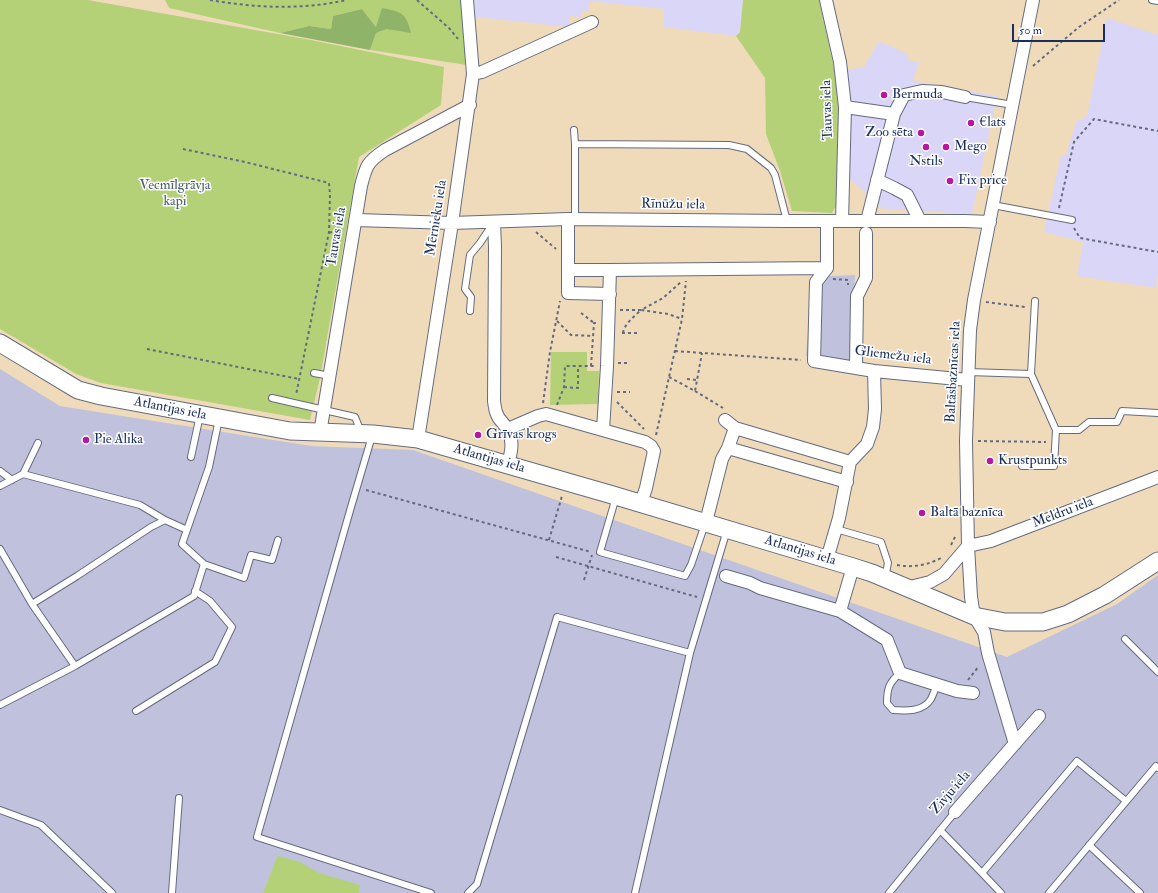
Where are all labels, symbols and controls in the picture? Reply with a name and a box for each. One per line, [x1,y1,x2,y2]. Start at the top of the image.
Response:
scale bar [1014,16,1107,42]
text: 50 m [1019,23,1042,38]
street label: Tauvas iela [819,80,837,140]
place label: Bermuda [892,87,943,103]
marker: Bermuda [879,90,889,100]
place label: €lats [979,115,1006,131]
marker: €lats [966,118,976,128]
place label: Zoo sēta [865,125,913,141]
marker: Zoo sēta [916,128,926,138]
place label: Mego [954,139,987,155]
marker: Nstils [921,142,931,152]
marker: Mego [941,142,951,152]
place label: Nstils [909,154,943,170]
place label: Fix price [958,173,1007,189]
marker: Fix price [945,176,955,186]
park label: Vecmīlgrāvja kapi [139,178,211,210]
street label: Mērnieku iela [423,179,451,257]
street label: Rīnūžu iela [641,196,705,214]
street label: Tauvas iela [324,206,350,268]
street label: Baltāsbaznīcas iela [943,321,965,423]
street label: Gliemežu iela [854,343,932,369]
street label: Atlantijas iela [132,394,208,424]
place label: Grīvas krogs [486,427,556,443]
marker: Grīvas krogs [473,430,483,440]
place label: Pie Alika [94,432,143,448]
marker: Pie Alika [81,435,91,445]
street label: Atlantijas iela [451,441,527,477]
place label: Krustpunkts [998,453,1067,469]
marker: Krustpunkts [985,456,995,466]
street label: Meldru iela [1030,494,1096,532]
place label: Baltā baznīca [930,505,1003,521]
marker: Baltā baznīca [917,508,927,518]
street label: Atlantijas iela [762,532,838,570]
street label: Zivju iela [927,768,975,818]

